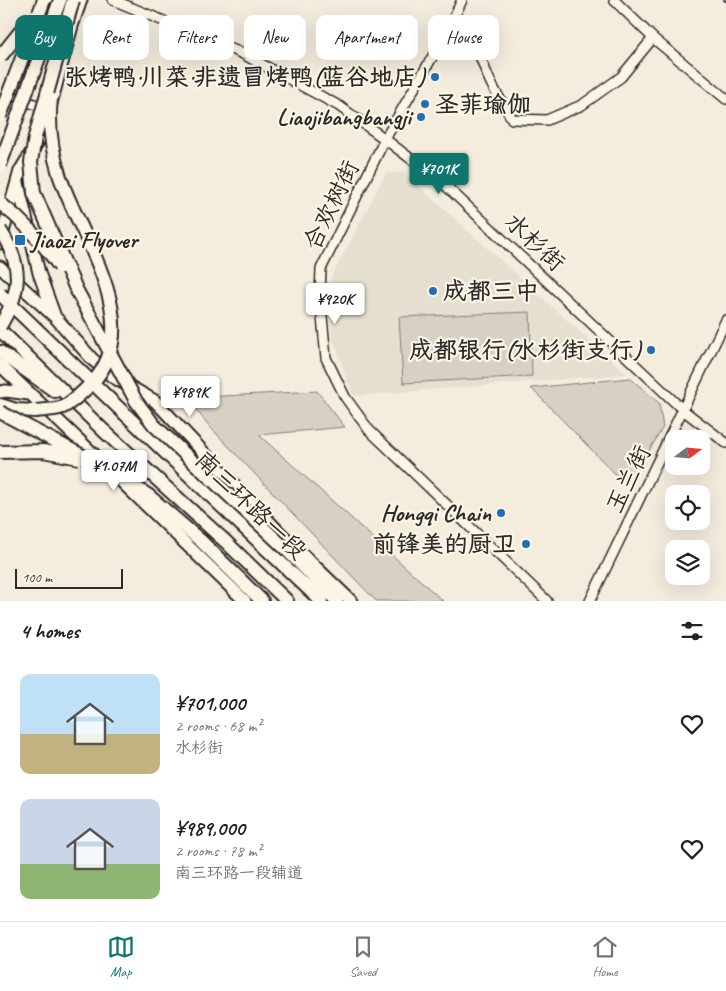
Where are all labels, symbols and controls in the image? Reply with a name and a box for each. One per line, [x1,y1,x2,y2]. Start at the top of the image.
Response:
chip: Buy [15,15,73,60]
chip: Rent [83,15,149,60]
chip: Filters [159,15,234,60]
chip: New [244,15,306,60]
chip: Apartment [316,15,418,60]
chip: House [428,15,499,60]
place label: 张烤鸭·川菜·非遗冒烤鸭(蓝谷地店) [64,62,427,92]
marker: 张烤鸭·川菜·非遗冒烤鸭(蓝谷地店) [429,71,441,83]
place label: 圣菲瑜伽 [435,89,531,119]
marker: 圣菲瑜伽 [419,98,431,110]
place label: Liaojibangbangji [277,102,414,132]
marker: Liaojibangbangji [415,111,427,123]
pin: ¥701K [404,152,474,195]
street label: 合欢树街 [296,155,366,255]
text: ¥701K [421,159,457,179]
street label: 水杉街 [498,206,572,278]
place label: Jiaozi Flyover [29,225,140,255]
marker: Jiaozi Flyover [13,233,27,247]
place label: 成都三中 [443,276,539,306]
pin: ¥920K [300,282,370,325]
marker: 成都三中 [427,285,439,297]
text: ¥920K [317,289,353,309]
place label: 成都银行(水杉街支行) [409,335,643,365]
marker: 成都银行(水杉街支行) [645,344,657,356]
pin: ¥989K [155,376,225,418]
text: ¥989K [172,382,208,402]
north arrow [665,430,710,475]
map controls [665,430,710,585]
street label: 玉兰街 [599,440,657,518]
street label: 南三环路一段 [189,444,313,566]
pin: ¥1.07M [73,450,155,492]
text: ¥1.07M [92,456,136,476]
button: locate [665,485,710,530]
place label: Hongqi Chain [381,498,492,528]
marker: Hongqi Chain [495,507,507,519]
place label: 前锋美的厨卫 [372,529,516,559]
marker: 前锋美的厨卫 [520,538,532,550]
button: layers [665,540,710,585]
scale bar [15,566,122,589]
text: 100 m [22,569,52,586]
icon: filters [678,617,706,645]
text: 4 homes [20,618,79,644]
text: ¥701,000 [175,690,245,716]
icon: home [60,694,120,754]
icon: heart [678,710,706,738]
text: 2 rooms · 68 m² [175,716,261,736]
text: 水杉街 [175,738,223,758]
text: ¥989,000 [175,815,245,841]
icon: home [60,819,120,879]
icon: heart [678,835,706,863]
text: 2 rooms · 78 m² [175,841,261,861]
text: 南三环路一段辅道 [175,863,303,883]
tab: Map [107,933,135,980]
tab: Saved [349,933,377,980]
tab: Home [591,933,619,980]

